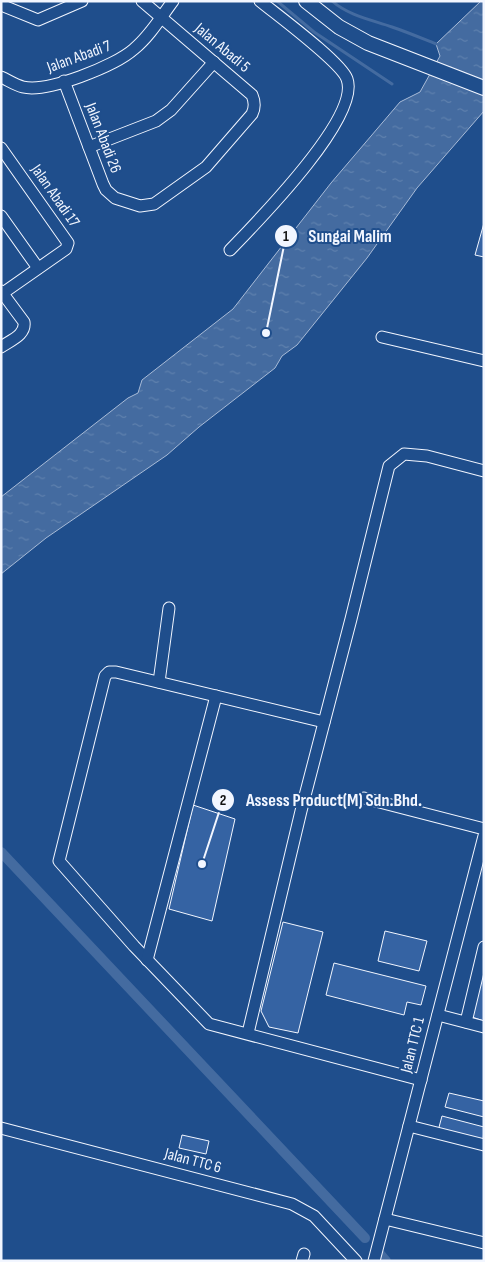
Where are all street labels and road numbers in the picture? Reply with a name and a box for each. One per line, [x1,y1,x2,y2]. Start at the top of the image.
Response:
street label: Jalan Abadi 5 [190,19,254,77]
street label: Jalan Abadi 7 [44,37,114,78]
street label: Jalan Abadi 26 [81,99,125,176]
street label: Jalan Abadi 17 [26,160,84,231]
street label: Jalan TTC 1 [397,1015,429,1076]
street label: Jalan TTC 6 [162,1144,224,1178]

